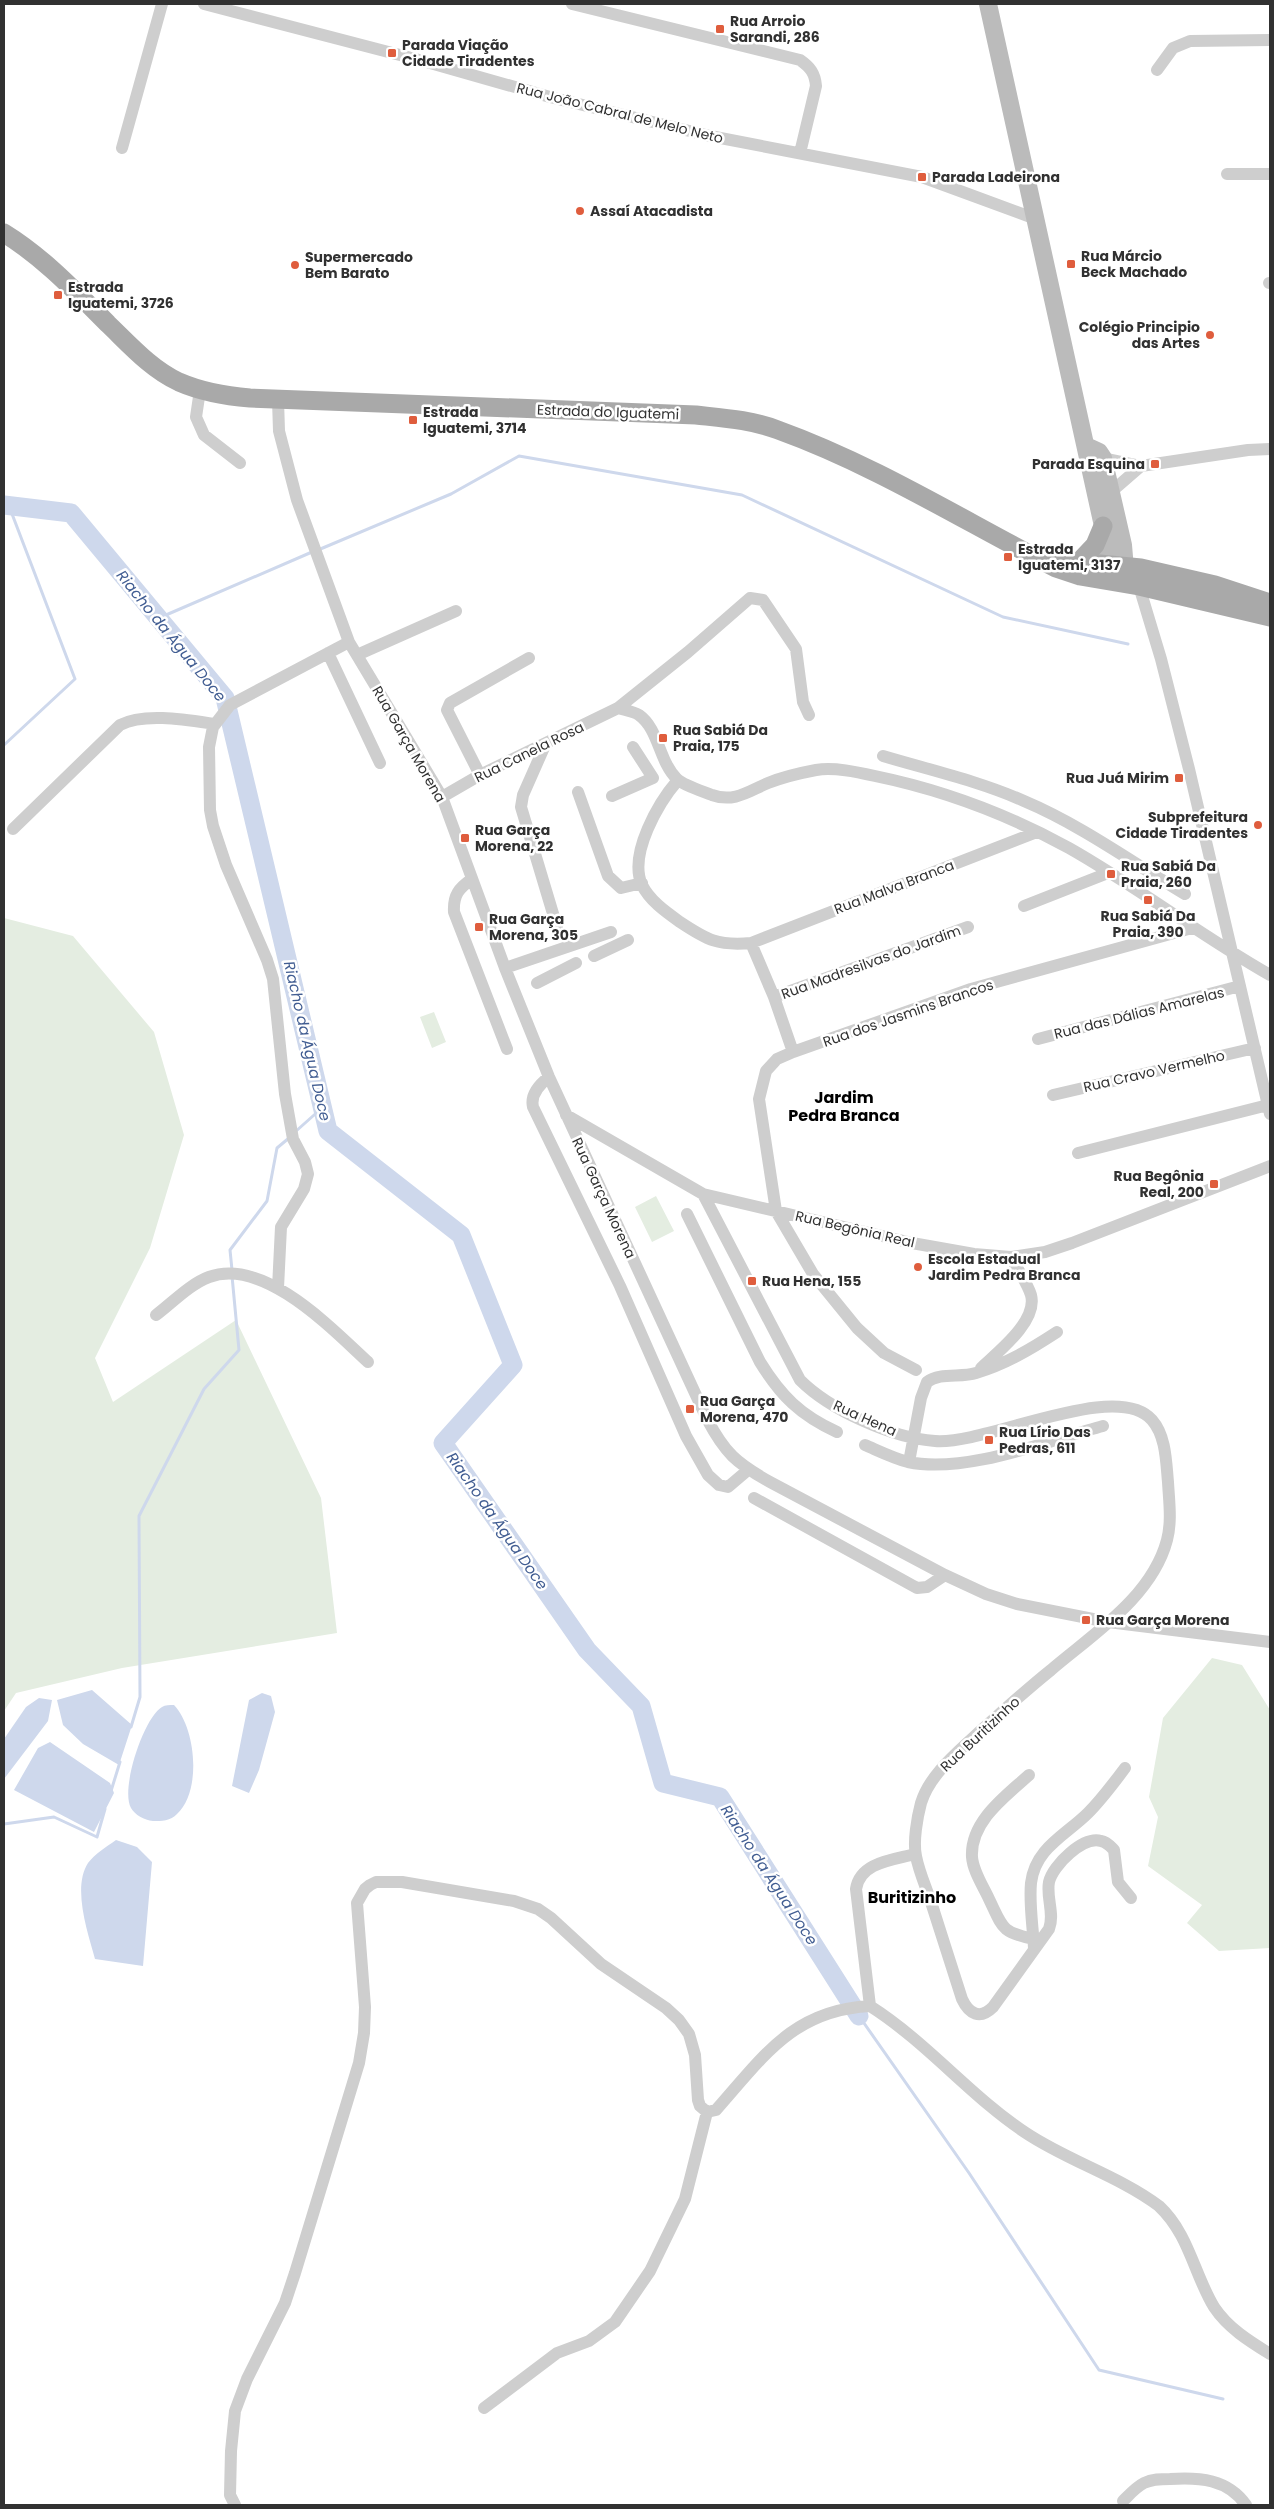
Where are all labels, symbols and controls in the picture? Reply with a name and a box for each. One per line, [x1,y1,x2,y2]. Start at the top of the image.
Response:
place label: Rua Arroio Sarandi, 286 [730,11,820,47]
marker: Rua Arroio Sarandi, 286 [714,23,726,35]
place label: Parada Viação Cidade Tiradentes [402,35,535,71]
marker: Parada Viação Cidade Tiradentes [386,47,398,59]
street label: Rua João Cabral de Melo Neto [515,78,725,148]
place label: Parada Ladeirona [932,167,1060,187]
marker: Parada Ladeirona [916,171,928,183]
place label: Assaí Atacadista [590,201,713,221]
marker: Assaí Atacadista [574,205,586,217]
place label: Rua Márcio Beck Machado [1081,246,1187,282]
place label: Supermercado Bem Barato [305,247,413,283]
marker: Rua Márcio Beck Machado [1065,258,1077,270]
marker: Supermercado Bem Barato [289,259,301,271]
place label: Estrada Iguatemi, 3726 [68,277,174,313]
marker: Estrada Iguatemi, 3726 [52,289,64,301]
place label: Colégio Principio das Artes [1079,317,1200,353]
marker: Colégio Principio das Artes [1204,329,1216,341]
street label: Estrada do Iguatemi [537,400,679,424]
place label: Estrada Iguatemi, 3714 [423,402,527,438]
marker: Estrada Iguatemi, 3714 [407,414,419,426]
place label: Parada Esquina [1032,454,1145,474]
marker: Parada Esquina [1149,458,1161,470]
place label: Estrada Iguatemi, 3137 [1018,539,1121,575]
marker: Estrada Iguatemi, 3137 [1002,551,1014,563]
water label: Riacho da Água Doce [112,566,231,706]
street label: Rua Garça Morena [368,682,450,806]
street label: Rua Canela Rosa [471,717,587,787]
place label: Rua Sabiá Da Praia, 175 [673,720,768,756]
marker: Rua Sabiá Da Praia, 175 [657,732,669,744]
place label: Rua Juá Mirim [1066,768,1169,788]
marker: Rua Juá Mirim [1173,772,1185,784]
place label: Subprefeitura Cidade Tiradentes [1116,807,1248,843]
marker: Subprefeitura Cidade Tiradentes [1252,819,1264,831]
place label: Rua Garça Morena, 22 [475,820,553,856]
marker: Rua Garça Morena, 22 [459,832,471,844]
street label: Rua Malva Branca [831,855,957,919]
place label: Rua Sabiá Da Praia, 260 [1121,856,1216,892]
marker: Rua Sabiá Da Praia, 260 [1105,868,1117,880]
marker: Rua Sabiá Da Praia, 390 [1142,894,1154,906]
place label: Rua Sabiá Da Praia, 390 [1101,906,1195,942]
place label: Rua Garça Morena, 305 [489,909,578,945]
street label: Rua Madresilvas do Jardim [778,920,964,1004]
marker: Rua Garça Morena, 305 [473,921,485,933]
water label: Riacho da Água Doce [279,959,336,1123]
street label: Rua dos Jasmins Brancos [820,974,996,1052]
street label: Rua das Dálias Amarelas [1052,982,1226,1044]
street label: Rua Cravo Vermelho [1081,1045,1227,1097]
district label: Jardim Pedra Branca [788,1086,900,1127]
street label: Rua Garça Morena [567,1134,641,1262]
place label: Rua Begônia Real, 200 [1114,1166,1204,1202]
marker: Rua Begônia Real, 200 [1208,1178,1220,1190]
street label: Rua Begônia Real [793,1206,917,1252]
place label: Escola Estadual Jardim Pedra Branca [928,1249,1081,1285]
marker: Escola Estadual Jardim Pedra Branca [912,1261,924,1273]
place label: Rua Hena, 155 [762,1271,861,1291]
marker: Rua Hena, 155 [746,1275,758,1287]
place label: Rua Garça Morena, 470 [700,1391,788,1427]
street label: Rua Hena [830,1395,900,1441]
marker: Rua Garça Morena, 470 [684,1403,696,1415]
place label: Rua Lírio Das Pedras, 611 [999,1422,1091,1458]
marker: Rua Lírio Das Pedras, 611 [983,1434,995,1446]
water label: Riacho da Água Doce [442,1448,553,1594]
place label: Rua Garça Morena [1096,1610,1229,1630]
marker: Rua Garça Morena [1080,1614,1092,1626]
street label: Rua Buritizinho [936,1692,1024,1776]
water label: Riacho da Água Doce [716,1800,823,1949]
district label: Buritizinho [868,1886,956,1909]

